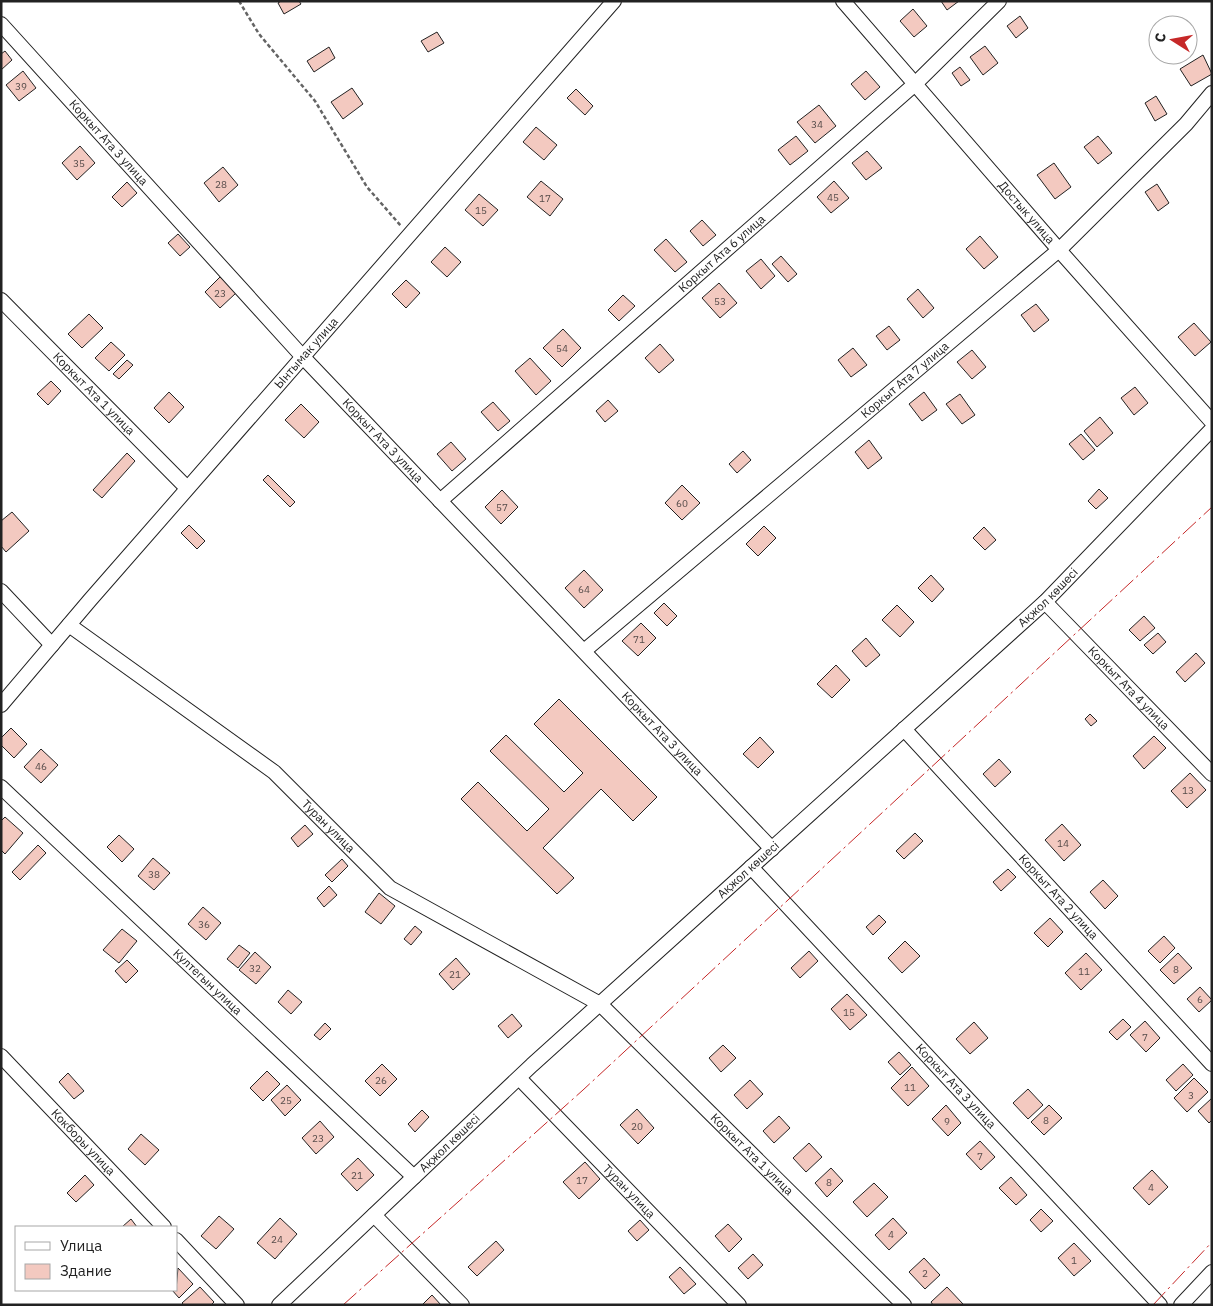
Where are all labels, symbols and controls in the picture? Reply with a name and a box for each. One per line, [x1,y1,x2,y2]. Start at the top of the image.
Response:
north arrow [1148,15,1198,65]
text: С [1151,31,1170,44]
house number: 39 [15,80,27,93]
street label: Коркыт Ата 3 улица [66,96,152,189]
house number: 34 [811,118,823,131]
house number: 35 [73,157,85,170]
house number: 28 [215,178,227,191]
street label: Достык улица [995,178,1059,247]
house number: 45 [827,191,839,204]
house number: 17 [539,192,551,205]
house number: 15 [475,204,487,217]
street label: Коркыт Ата 6 улица [675,211,768,295]
house number: 23 [214,287,226,300]
house number: 53 [714,295,726,308]
street label: Ынтымак улица [271,313,341,391]
street label: Коркыт Ата 7 улица [858,338,952,421]
house number: 54 [556,342,568,355]
street label: Коркыт Ата 1 улица [50,349,139,438]
street label: Коркыт Ата 3 улица [339,395,427,486]
house number: 60 [676,497,688,510]
house number: 57 [496,501,508,514]
street label: Ақжол көшесі [1015,565,1081,630]
house number: 64 [578,583,590,596]
house number: 71 [633,633,645,646]
street label: Коркыт Ата 4 улица [1085,643,1173,733]
street label: Коркыт Ата 3 улица [619,688,706,779]
house number: 46 [35,760,47,773]
house number: 13 [1182,784,1194,797]
street label: Туран улица [299,796,359,856]
house number: 14 [1057,837,1069,850]
street label: Ақжол көшесі [714,838,782,901]
street label: Коркыт Ата 2 улица [1016,851,1102,943]
house number: 38 [148,868,160,881]
house number: 36 [198,918,210,931]
street label: Култегын улица [170,945,246,1018]
house number: 32 [249,962,261,975]
house number: 8 [1173,963,1179,976]
house number: 11 [1078,965,1090,978]
house number: 21 [449,968,461,981]
house number: 6 [1197,993,1203,1006]
house number: 15 [843,1006,855,1019]
house number: 7 [1142,1031,1148,1044]
street label: Коркыт Ата 3 улица [913,1040,1000,1132]
house number: 26 [375,1074,387,1087]
house number: 11 [904,1081,916,1094]
house number: 3 [1188,1089,1194,1102]
house number: 25 [280,1094,292,1107]
street label: Кокборы улица [48,1105,119,1179]
street label: Коркыт Ата 1 улица [708,1110,797,1199]
street label: Ақжол көшесі [416,1111,483,1175]
house number: 8 [1043,1114,1049,1127]
house number: 9 [944,1115,950,1128]
house number: 20 [631,1120,643,1133]
house number: 23 [312,1132,324,1145]
house number: 7 [977,1150,983,1163]
street label: Туран улица [600,1161,659,1222]
house number: 21 [351,1169,363,1182]
house number: 17 [576,1174,588,1187]
house number: 8 [826,1176,832,1189]
house number: 4 [1148,1181,1154,1194]
legend [15,1226,178,1291]
house number: 4 [888,1228,894,1241]
house number: 24 [271,1233,283,1246]
text: Улица [60,1236,102,1255]
house number: 1 [1071,1254,1077,1267]
text: Здание [60,1261,112,1280]
house number: 2 [922,1267,928,1280]

